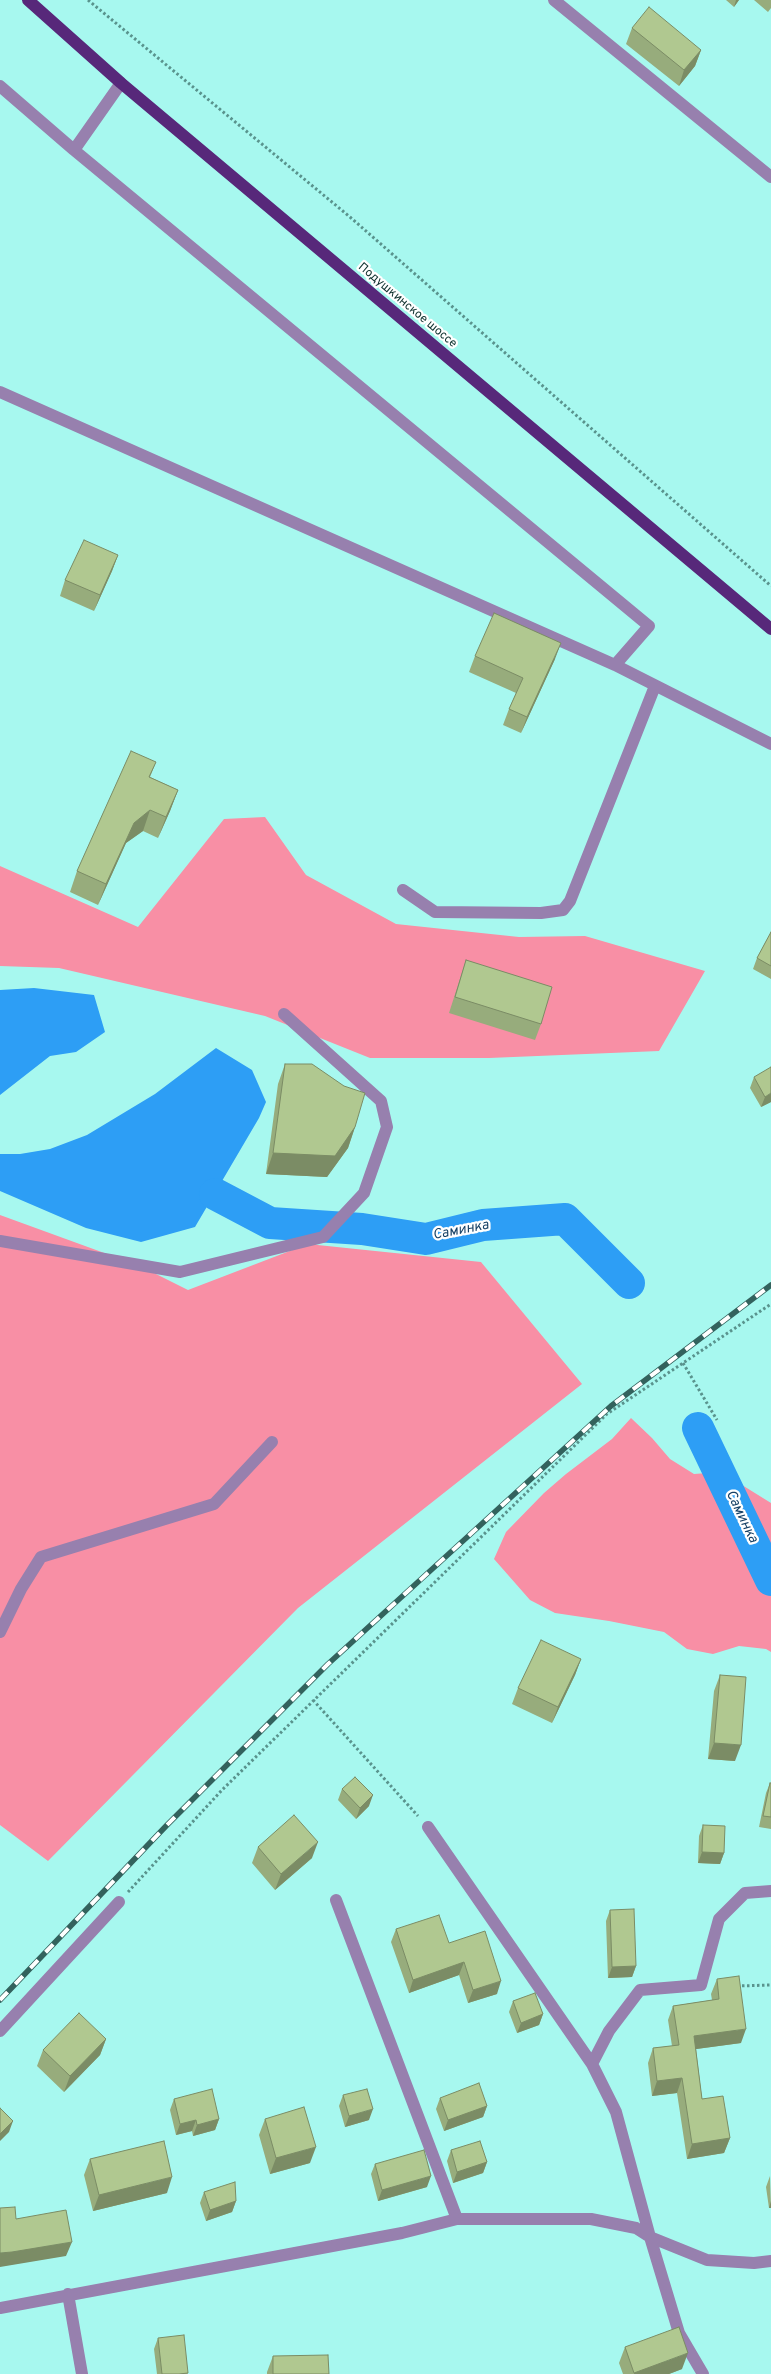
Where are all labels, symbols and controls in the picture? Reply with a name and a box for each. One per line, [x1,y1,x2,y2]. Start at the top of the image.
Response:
street label: Подушкинское шоссе [355,261,459,351]
water label: Саминка [432,1217,490,1245]
water label: Саминка [721,1488,761,1546]

